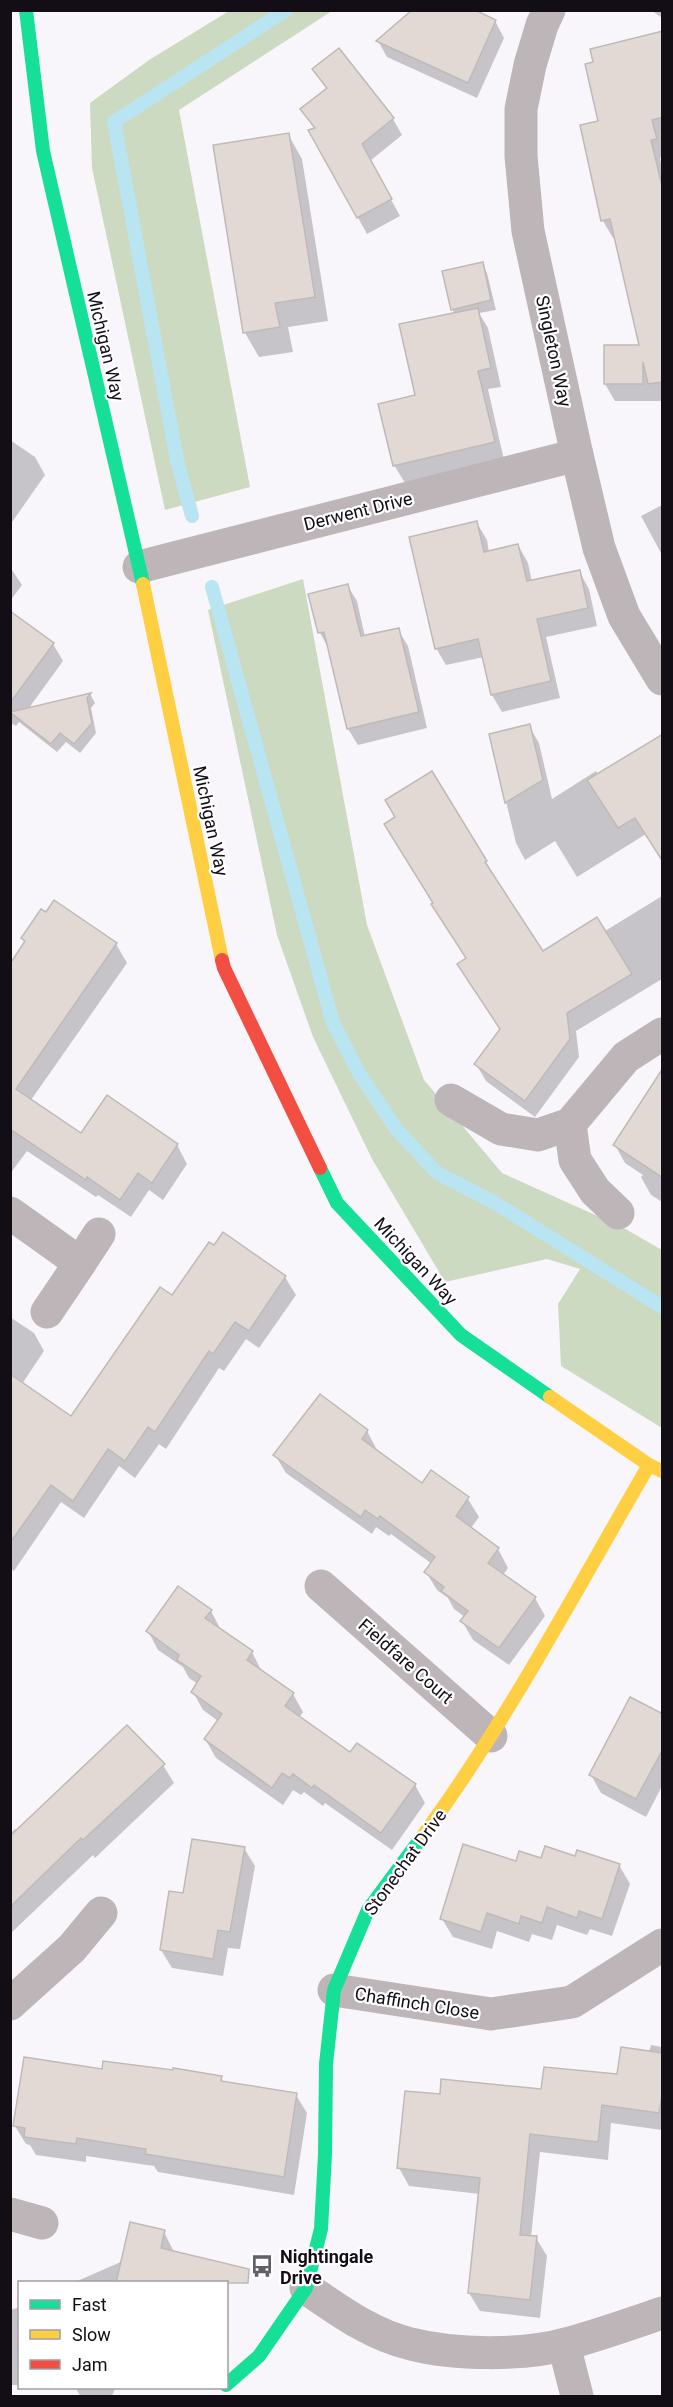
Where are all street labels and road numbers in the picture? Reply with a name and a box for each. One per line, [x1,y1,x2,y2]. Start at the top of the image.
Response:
street label: Michigan Way [83,289,129,403]
street label: Singleton Way [532,293,576,409]
street label: Derwent Drive [301,487,415,535]
street label: Michigan Way [189,764,233,878]
street label: Michigan Way [370,1213,462,1309]
street label: Fieldfare Court [354,1614,458,1708]
street label: Stonechat Drive [359,1805,451,1919]
street label: Chaffinch Close [353,1983,481,2023]

